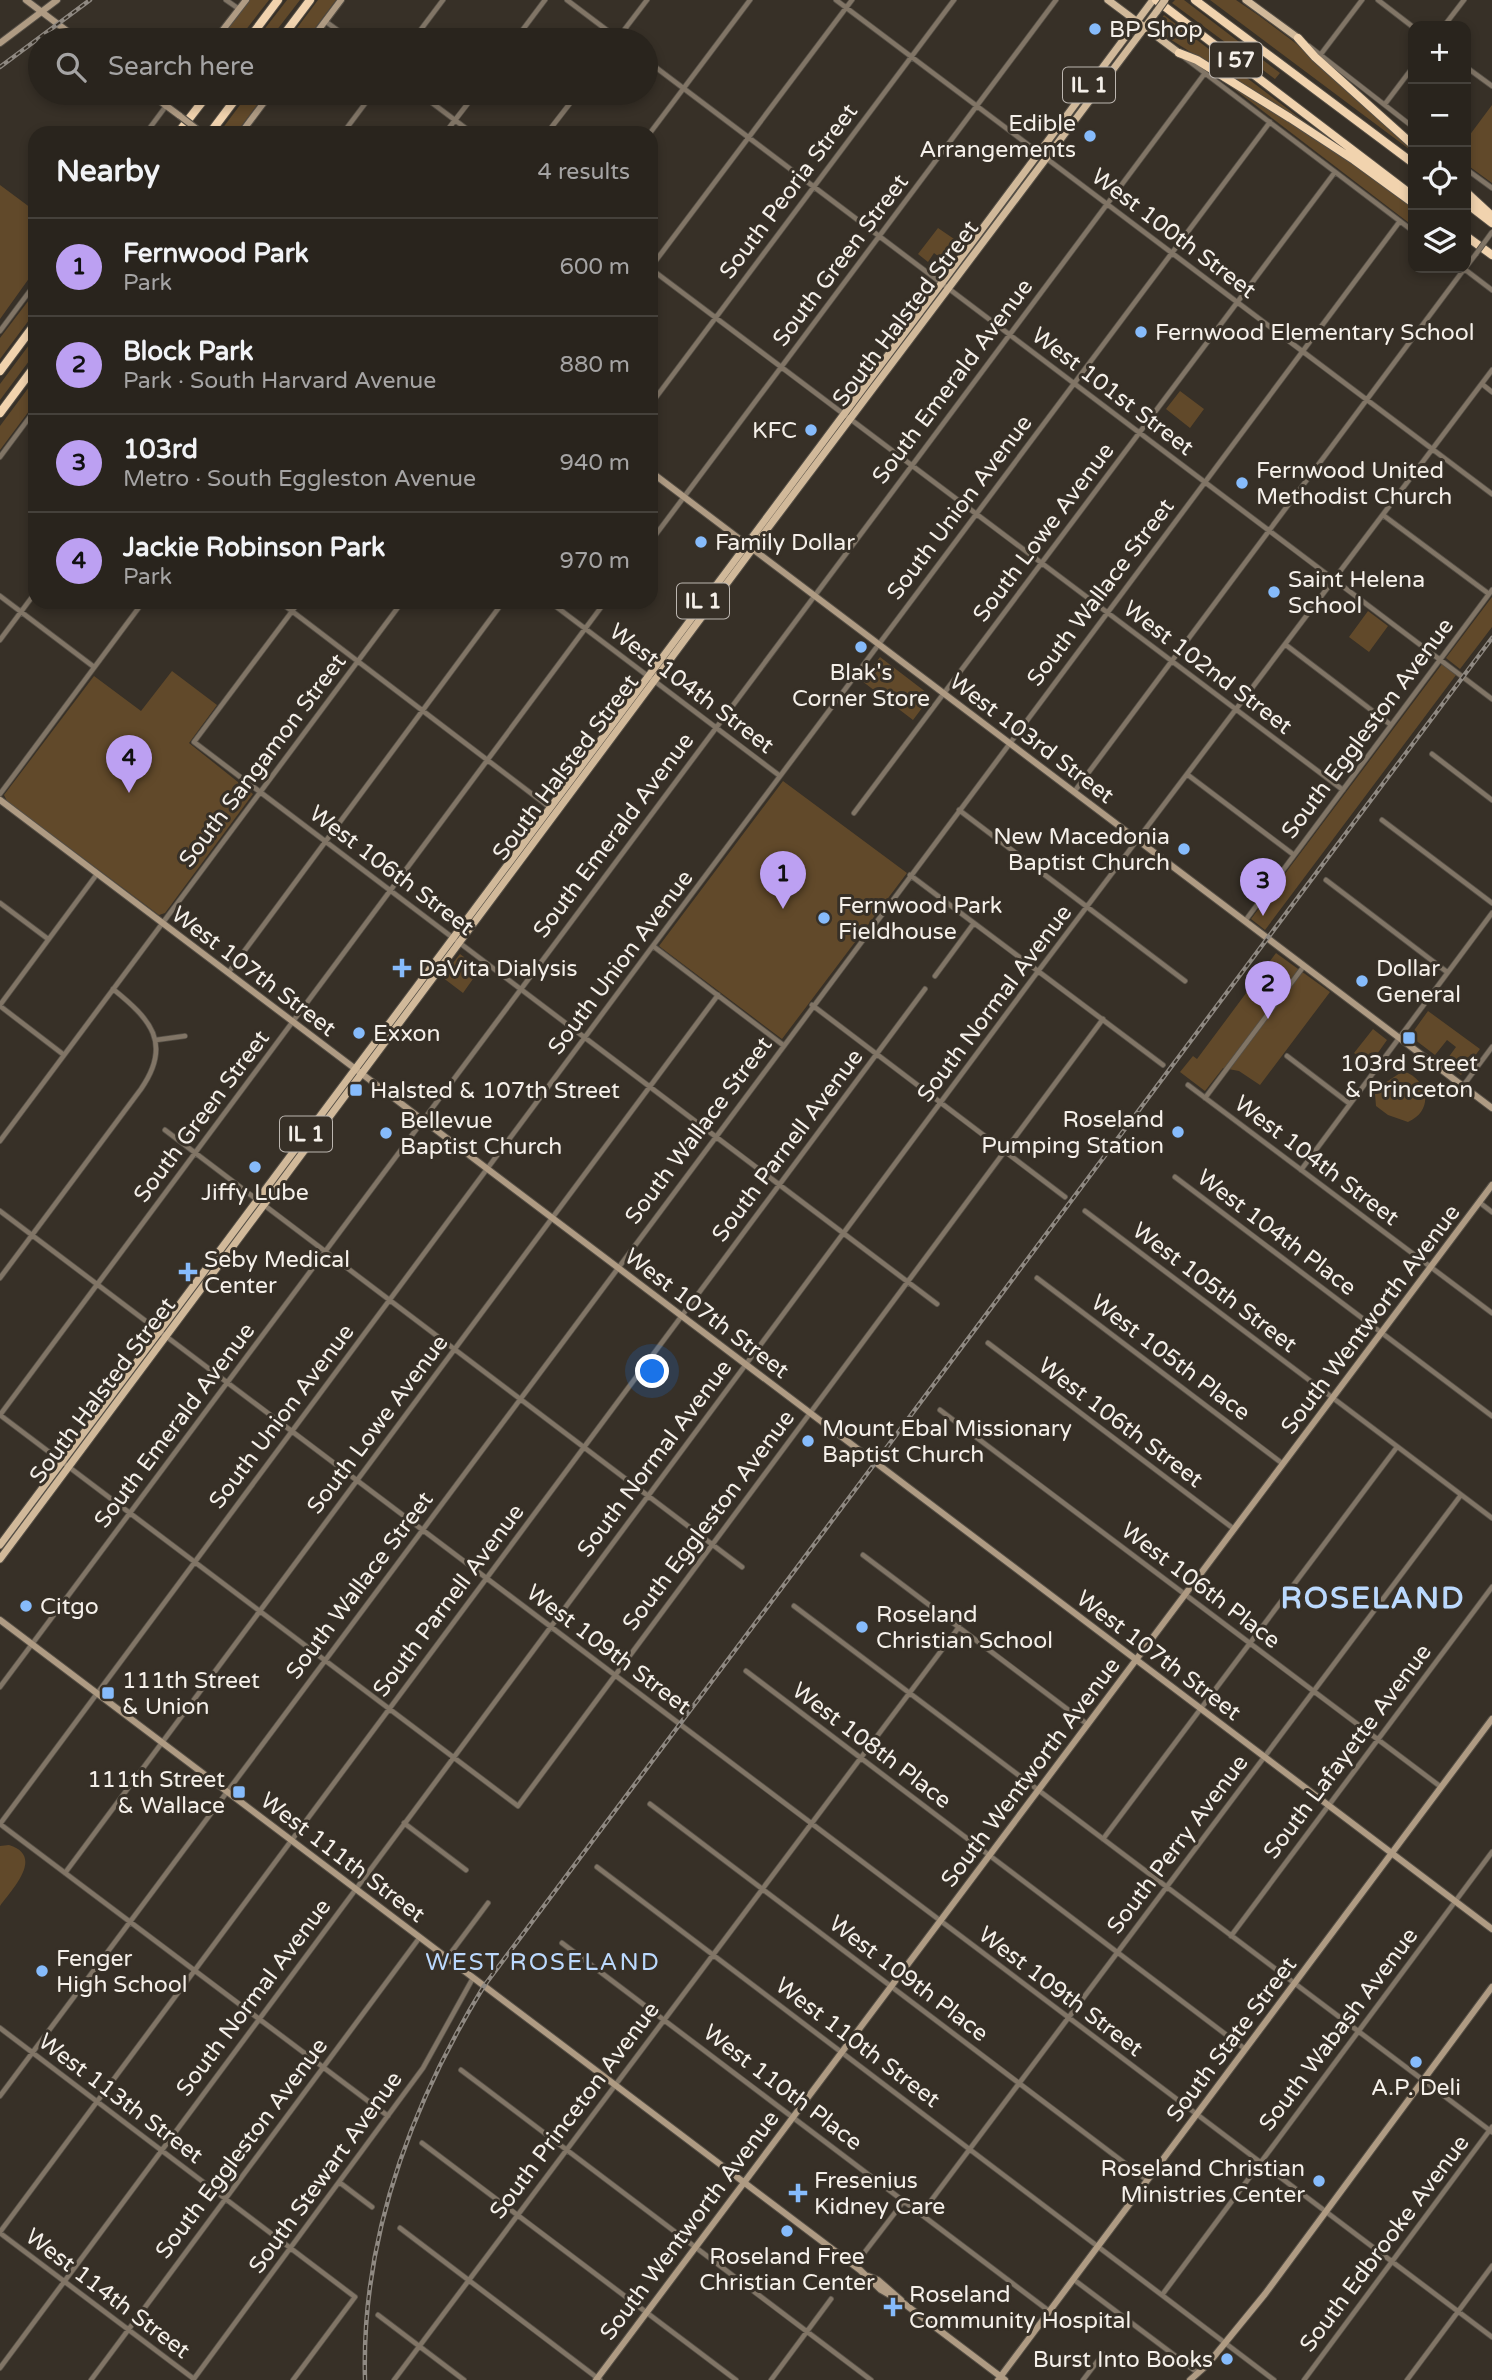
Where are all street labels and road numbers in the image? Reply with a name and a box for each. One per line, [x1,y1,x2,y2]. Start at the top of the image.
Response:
road number: I 57 [1210,42,1262,78]
road number: IL 1 [1063,68,1115,102]
street label: South Peoria Street [714,98,864,285]
street label: West 100th Street [1086,163,1261,305]
street label: South Green Street [767,169,915,352]
street label: South Halsted Street [827,215,985,412]
street label: South Emerald Avenue [866,273,1039,490]
street label: West 101st Street [1026,322,1199,462]
street label: South Union Avenue [881,410,1038,605]
street label: South Lowe Avenue [967,437,1120,628]
street label: South Wallace Street [1021,493,1181,692]
road number: IL 1 [677,584,729,618]
street label: West 102nd Street [1117,595,1298,741]
street label: South Eggleston Avenue [1276,613,1460,844]
street label: West 104th Street [604,618,779,760]
street label: South Sangamon Street [173,648,352,873]
street label: West 103rd Street [944,668,1119,810]
street label: South Halsted Street [487,669,645,866]
street label: South Emerald Avenue [527,727,700,944]
street label: West 106th Street [304,800,479,942]
street label: South Union Avenue [542,865,699,1060]
street label: South Normal Avenue [911,899,1078,1108]
street label: West 107th Street [166,901,341,1043]
street label: South Green Street [128,1025,276,1208]
street label: South Wallace Street [619,1031,779,1230]
street label: South Parnell Avenue [706,1044,869,1248]
street label: West 104th Street [1229,1090,1404,1232]
road number: IL 1 [280,1116,332,1152]
street label: West 104th Place [1191,1164,1362,1302]
street label: South Wentworth Avenue [1275,1199,1466,1440]
street label: West 105th Street [1127,1217,1302,1359]
street label: West 107th Street [619,1243,794,1385]
street label: West 105th Place [1085,1289,1256,1427]
street label: South Halsted Street [24,1292,182,1489]
street label: South Emerald Avenue [88,1317,261,1534]
street label: South Union Avenue [203,1319,360,1514]
street label: South Lowe Avenue [301,1329,454,1520]
street label: West 106th Street [1033,1352,1208,1494]
street label: South Normal Avenue [571,1354,738,1563]
street label: South Eggleston Avenue [617,1405,801,1636]
street label: South Wallace Street [280,1486,440,1685]
street label: South Parnell Avenue [367,1499,530,1703]
street label: West 106th Place [1115,1517,1286,1655]
street label: West 109th Street [521,1579,696,1721]
street label: West 107th Street [1071,1585,1246,1727]
street label: South Lafayette Avenue [1258,1639,1438,1865]
street label: South Wentworth Avenue [935,1652,1126,1893]
street label: West 108th Place [786,1677,957,1815]
street label: South Perry Avenue [1101,1749,1254,1940]
street label: West 111th Street [255,1787,430,1929]
street label: South Normal Avenue [170,1893,337,2102]
street label: West 109th Place [823,1910,994,2048]
street label: West 109th Street [973,1921,1148,2063]
street label: South Wabash Avenue [1253,1923,1424,2137]
street label: South State Street [1161,1951,1303,2128]
street label: West 110th Street [770,1972,945,2114]
street label: South Princeton Avenue [484,1996,666,2225]
street label: West 110th Place [697,2019,868,2157]
street label: West 113th Street [33,2028,208,2170]
street label: South Eggleston Avenue [150,2033,334,2264]
street label: South Stewart Avenue [243,2066,409,2279]
street label: South Wentworth Avenue [594,2105,785,2346]
street label: South Edbrooke Avenue [1294,2130,1476,2358]
street label: West 114th Street [20,2223,195,2365]

